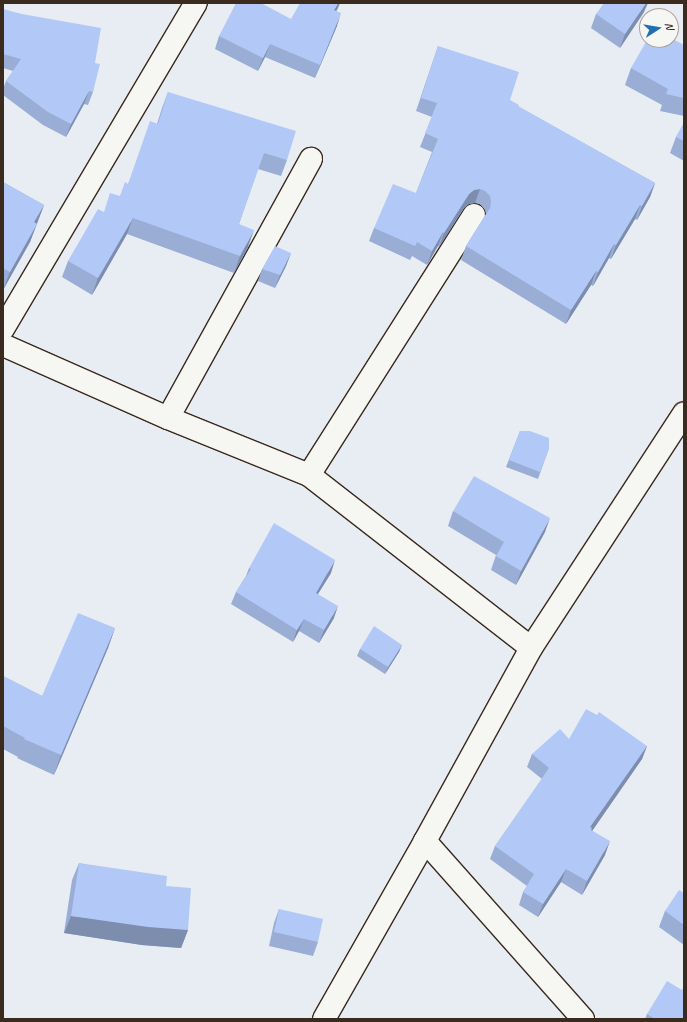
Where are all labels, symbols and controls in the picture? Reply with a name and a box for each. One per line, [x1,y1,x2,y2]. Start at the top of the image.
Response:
north arrow [639,8,679,48]
text: N [662,21,677,31]

